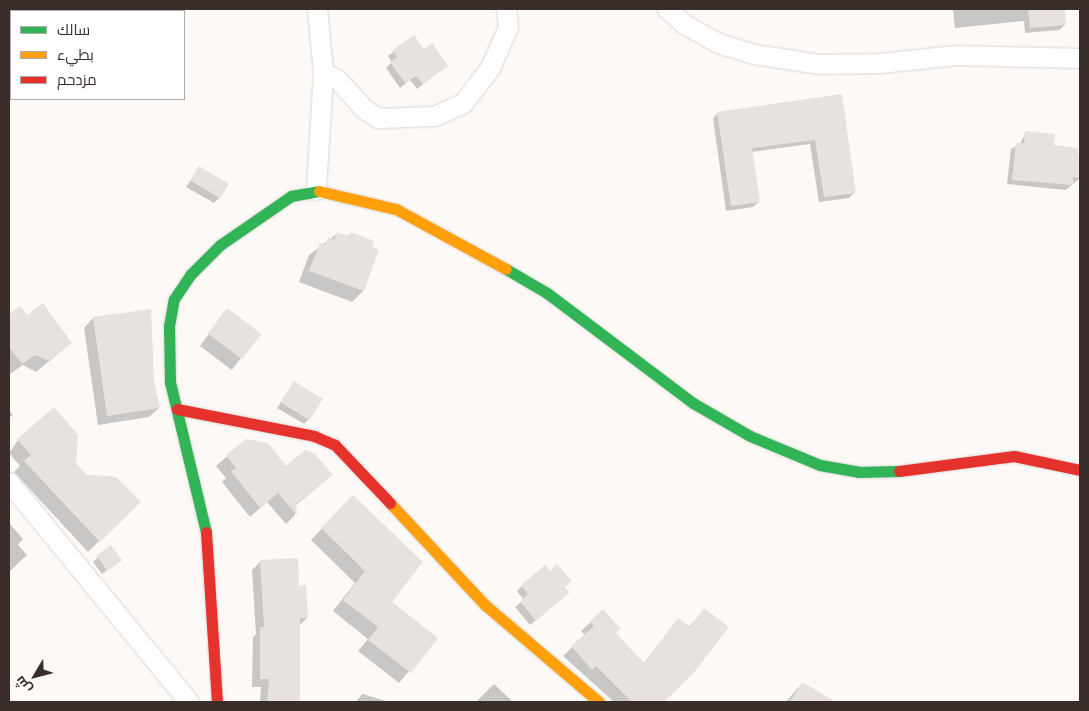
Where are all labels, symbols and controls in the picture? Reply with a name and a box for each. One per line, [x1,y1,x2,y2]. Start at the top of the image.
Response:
legend [10,10,185,100]
text: سالك [57,21,90,39]
text: بطيء [57,46,94,64]
text: مزدحم [57,71,97,89]
north arrow [10,651,60,701]
text: ش [10,672,36,698]

